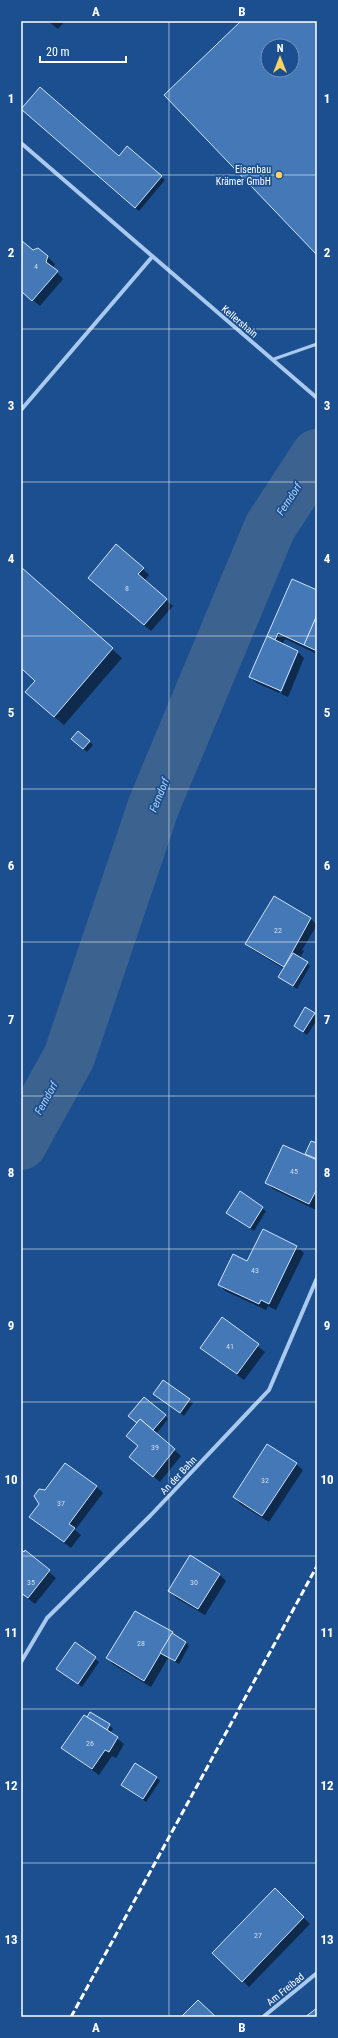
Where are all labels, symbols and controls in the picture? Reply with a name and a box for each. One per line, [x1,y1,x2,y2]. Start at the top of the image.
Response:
text: A [92,4,100,19]
text: B [238,4,246,19]
scale bar [40,38,126,64]
north arrow [260,38,300,78]
text: N [277,42,284,55]
text: 20 m [46,45,70,59]
text: 1 [8,91,14,106]
text: 1 [324,91,330,106]
place label: Eisenbau Krämer GmbH [216,164,271,187]
marker: Eisenbau Krämer GmbH [274,170,284,180]
text: 2 [8,245,15,260]
text: 2 [324,245,331,260]
house number: 4 [34,262,38,271]
street label: Kellershain [219,303,260,340]
text: 3 [8,398,14,413]
text: 3 [324,398,330,413]
water label: Ferndorf [274,479,305,518]
text: 4 [8,551,15,566]
text: 4 [324,551,331,566]
house number: 8 [125,584,129,593]
text: 5 [8,705,15,720]
text: 5 [324,705,331,720]
water label: Ferndorf [147,775,173,814]
text: 6 [8,858,15,873]
text: 6 [324,858,331,873]
house number: 22 [274,926,282,935]
text: 7 [8,1012,15,1027]
text: 7 [324,1012,331,1027]
water label: Ferndorf [32,1078,62,1117]
text: 8 [8,1165,14,1180]
text: 8 [324,1165,330,1180]
house number: 45 [290,1167,298,1176]
house number: 43 [251,1266,259,1275]
text: 9 [8,1318,14,1333]
text: 9 [324,1318,330,1333]
house number: 41 [226,1342,234,1351]
house number: 39 [151,1443,159,1452]
street label: An der Bahn [158,1454,199,1497]
text: 10 [4,1472,18,1487]
text: 10 [320,1472,334,1487]
house number: 32 [261,1476,269,1485]
house number: 37 [57,1499,65,1508]
house number: 35 [27,1578,35,1587]
house number: 30 [190,1578,198,1587]
text: 11 [4,1625,18,1640]
text: 11 [320,1625,334,1640]
house number: 28 [137,1639,145,1648]
house number: 26 [86,1739,94,1748]
text: 12 [4,1778,18,1793]
text: 12 [320,1778,334,1793]
house number: 27 [254,1931,262,1940]
text: 13 [4,1932,18,1947]
text: 13 [320,1932,334,1947]
street label: Am Freibad [264,1971,306,2008]
text: A [92,2020,100,2035]
text: B [238,2020,246,2035]

